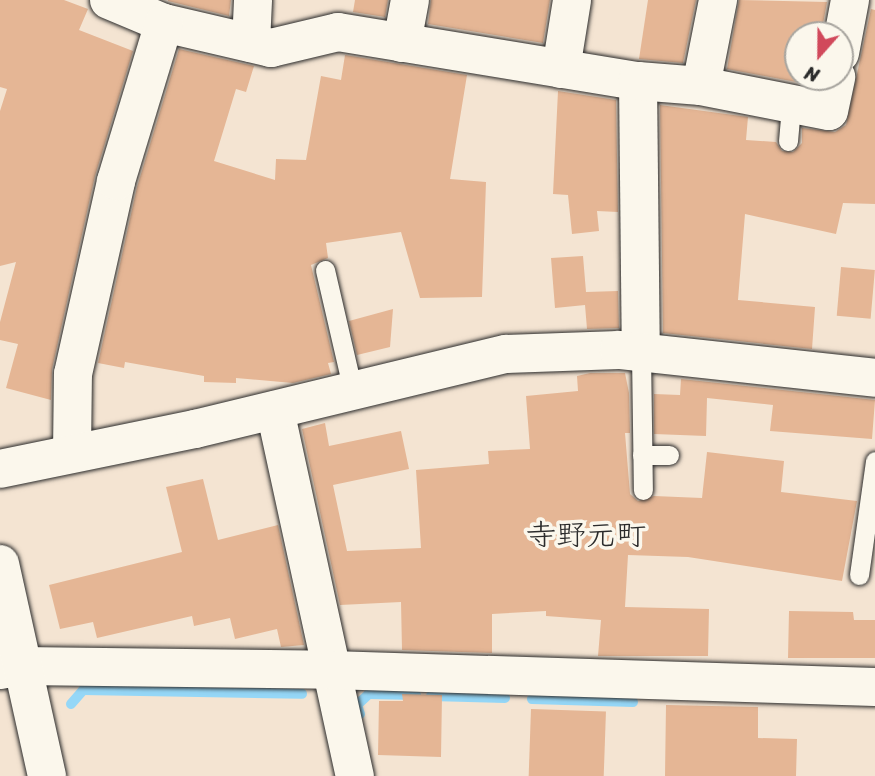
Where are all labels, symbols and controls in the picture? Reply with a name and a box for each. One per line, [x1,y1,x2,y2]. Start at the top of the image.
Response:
north arrow [784,21,854,91]
text: N [800,56,824,92]
district label: 寺野元町 [526,517,646,553]

